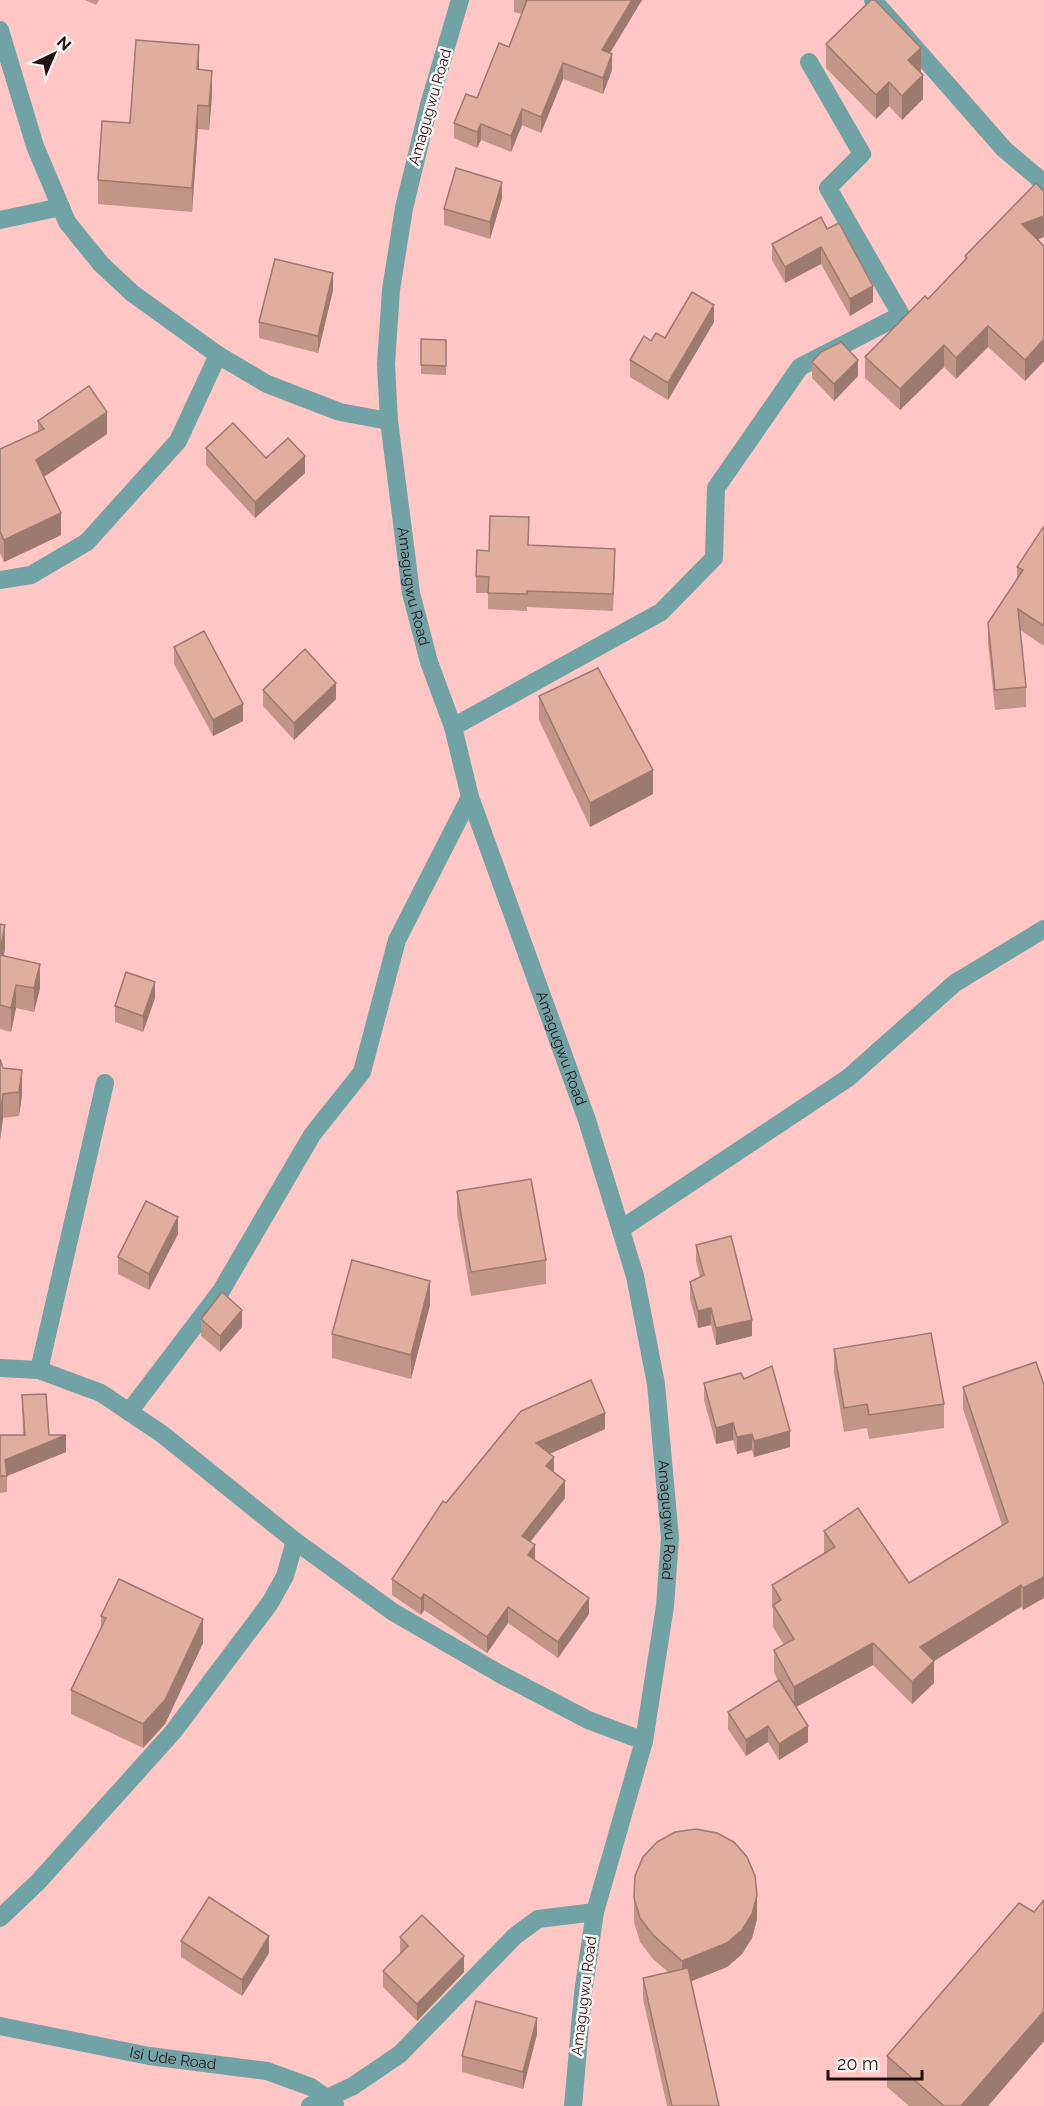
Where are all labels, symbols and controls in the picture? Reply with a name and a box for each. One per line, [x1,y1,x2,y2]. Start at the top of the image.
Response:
north arrow [24,24,84,84]
text: N [53,32,75,55]
street label: Amagugwu Road [405,47,455,167]
street label: Amagugwu Road [394,526,433,648]
street label: Amagugwu Road [532,988,590,1108]
street label: Amagugwu Road [654,1459,679,1581]
street label: Amagugwu Road [568,1935,600,2057]
street label: Isi Ude Road [128,2043,217,2073]
scale bar [828,2043,922,2081]
text: 20 m [837,2053,879,2074]

